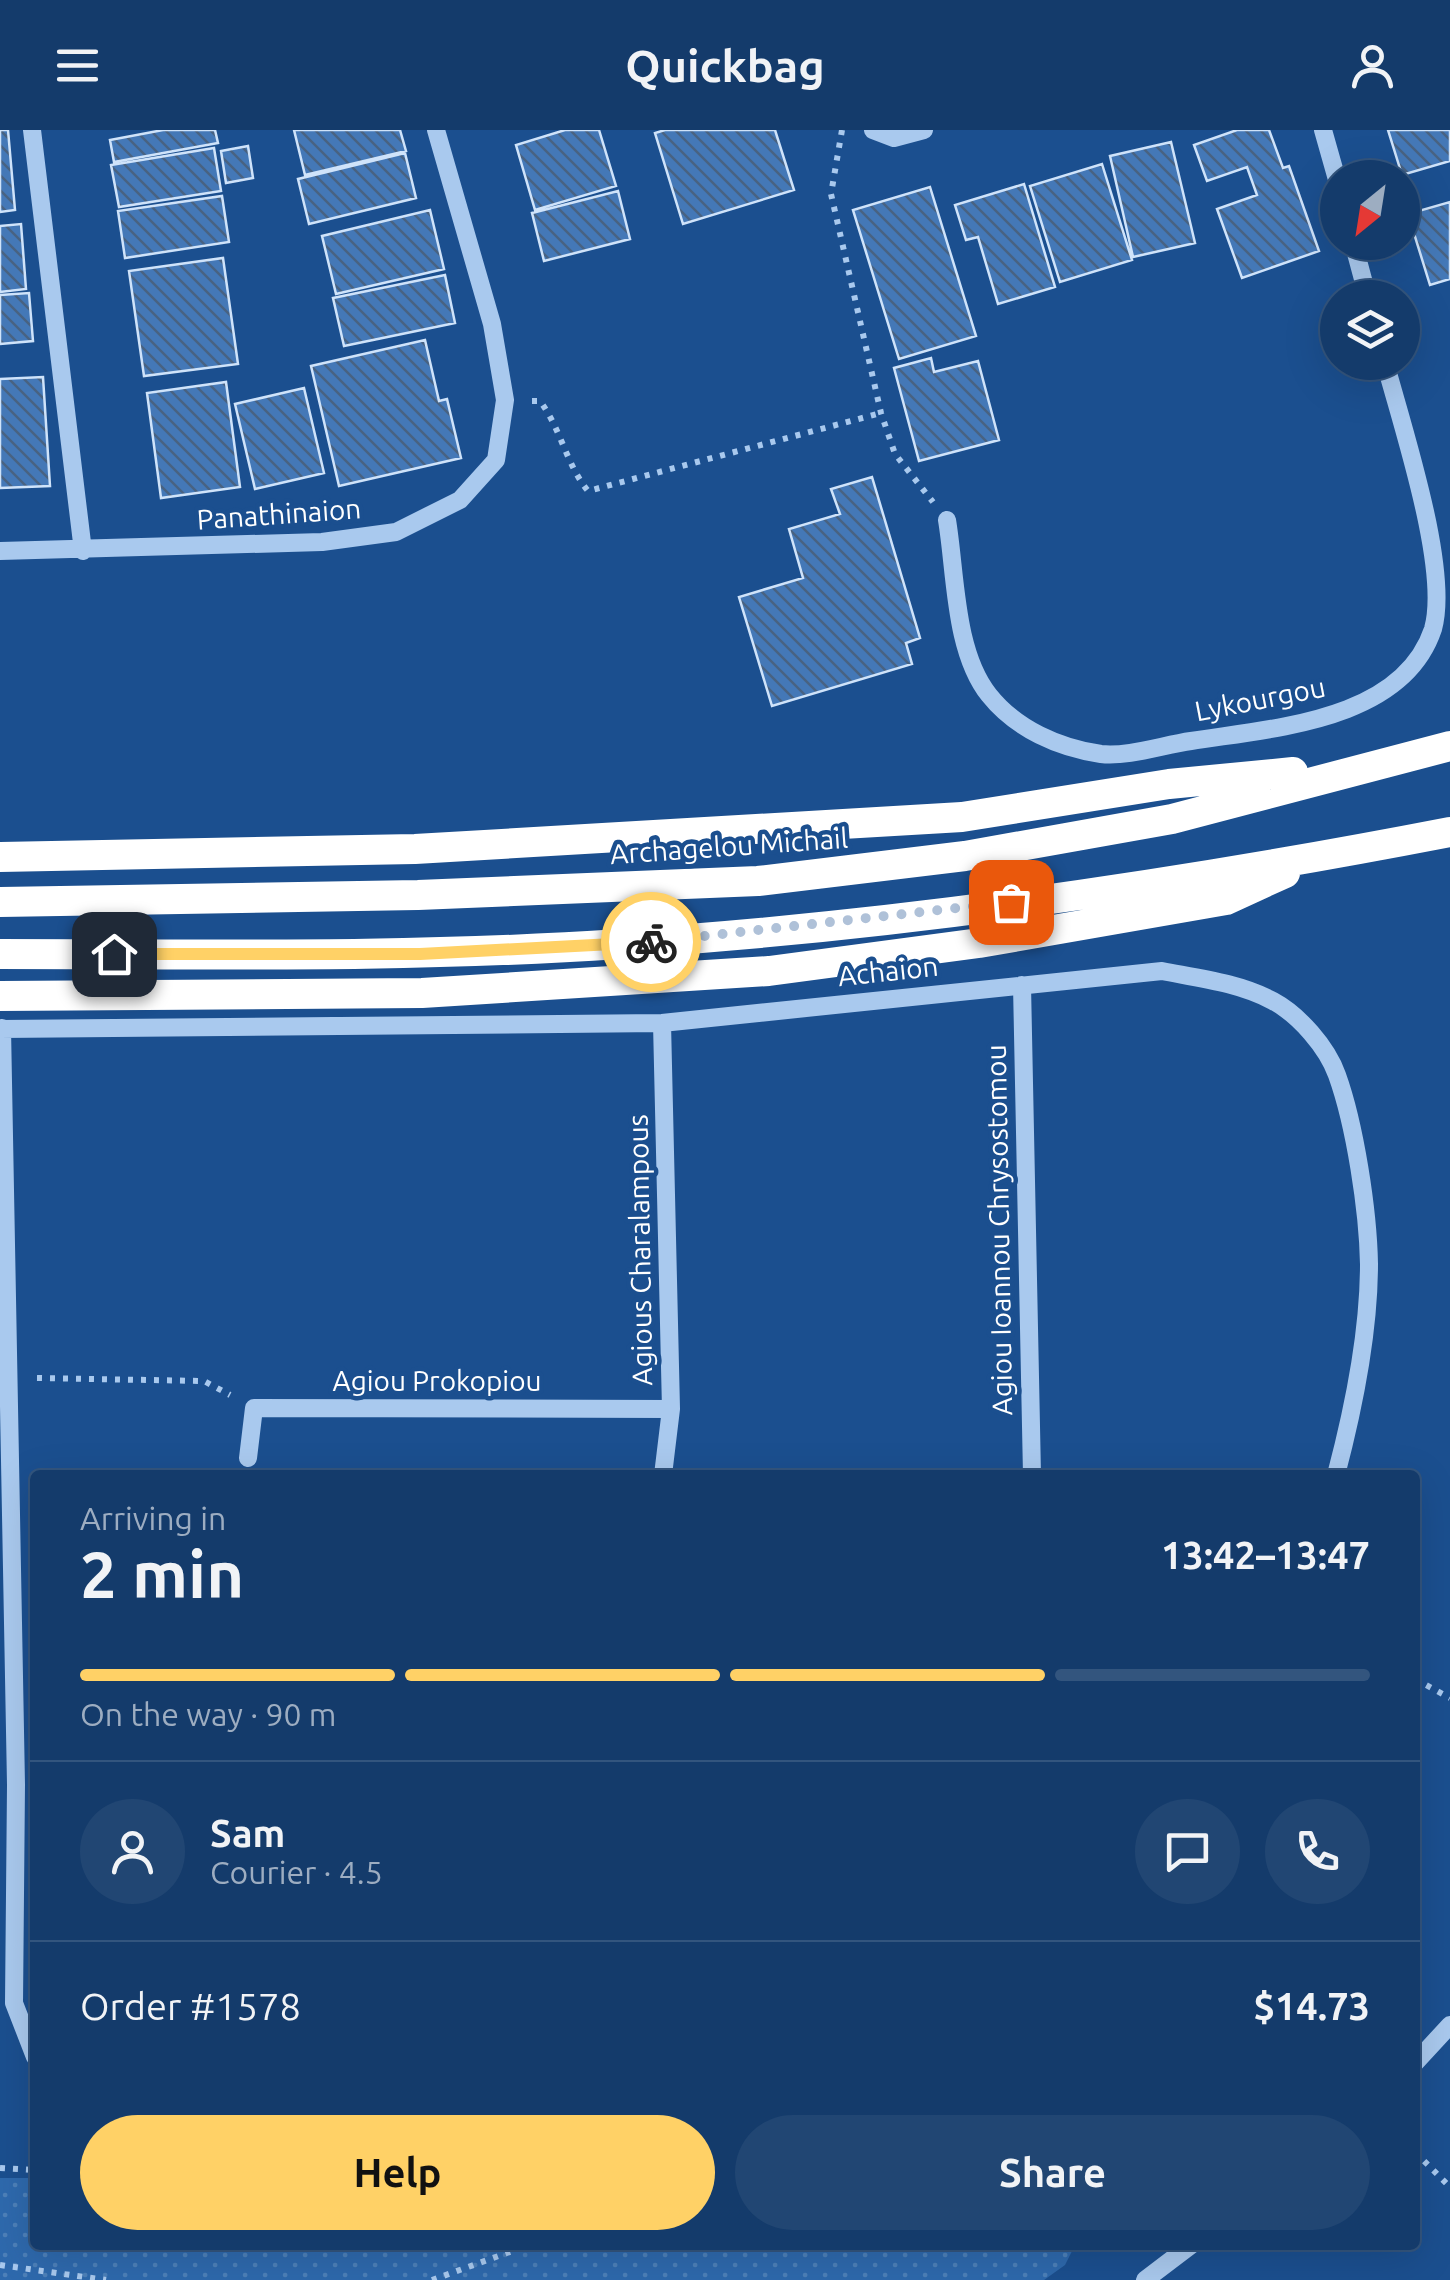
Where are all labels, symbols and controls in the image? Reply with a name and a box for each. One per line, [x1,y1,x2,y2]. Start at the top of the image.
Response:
icon: menu [50,38,105,93]
icon: person [1345,38,1400,93]
text: Quickbag [625,40,825,91]
north arrow [1320,160,1420,260]
map controls [1320,160,1420,380]
button: layers [1320,280,1420,380]
street label: Panathinaion [196,492,362,535]
street label: Lykourgou [1192,671,1328,726]
street label: Archagelou Michail [609,822,849,869]
pin [969,860,1054,945]
icon: bag [984,875,1039,930]
courier [601,892,701,992]
pin [72,912,157,997]
icon: bike [624,915,679,970]
icon: home [87,927,142,982]
street label: Achaion [836,950,940,991]
street label: Agiou Ioannou Chrysostomou [980,1044,1017,1416]
street label: Agious Charalampous [622,1114,657,1386]
street label: Agiou Prokopiou [332,1365,542,1396]
text: Arriving in [80,1500,226,1536]
text: 13:42–13:47 [1161,1534,1370,1576]
text: 2 min [80,1537,244,1610]
text: On the way · 90 m [80,1696,336,1732]
button: person [80,1799,185,1904]
button: chat [1135,1799,1240,1904]
button: phone [1265,1799,1370,1904]
text: Sam [210,1812,285,1854]
text: Courier · 4.5 [210,1854,383,1890]
text: Order #1578 [80,1985,301,2027]
text: $14.73 [1253,1985,1370,2027]
button: Help [80,2115,715,2230]
button: Share [735,2115,1370,2230]

